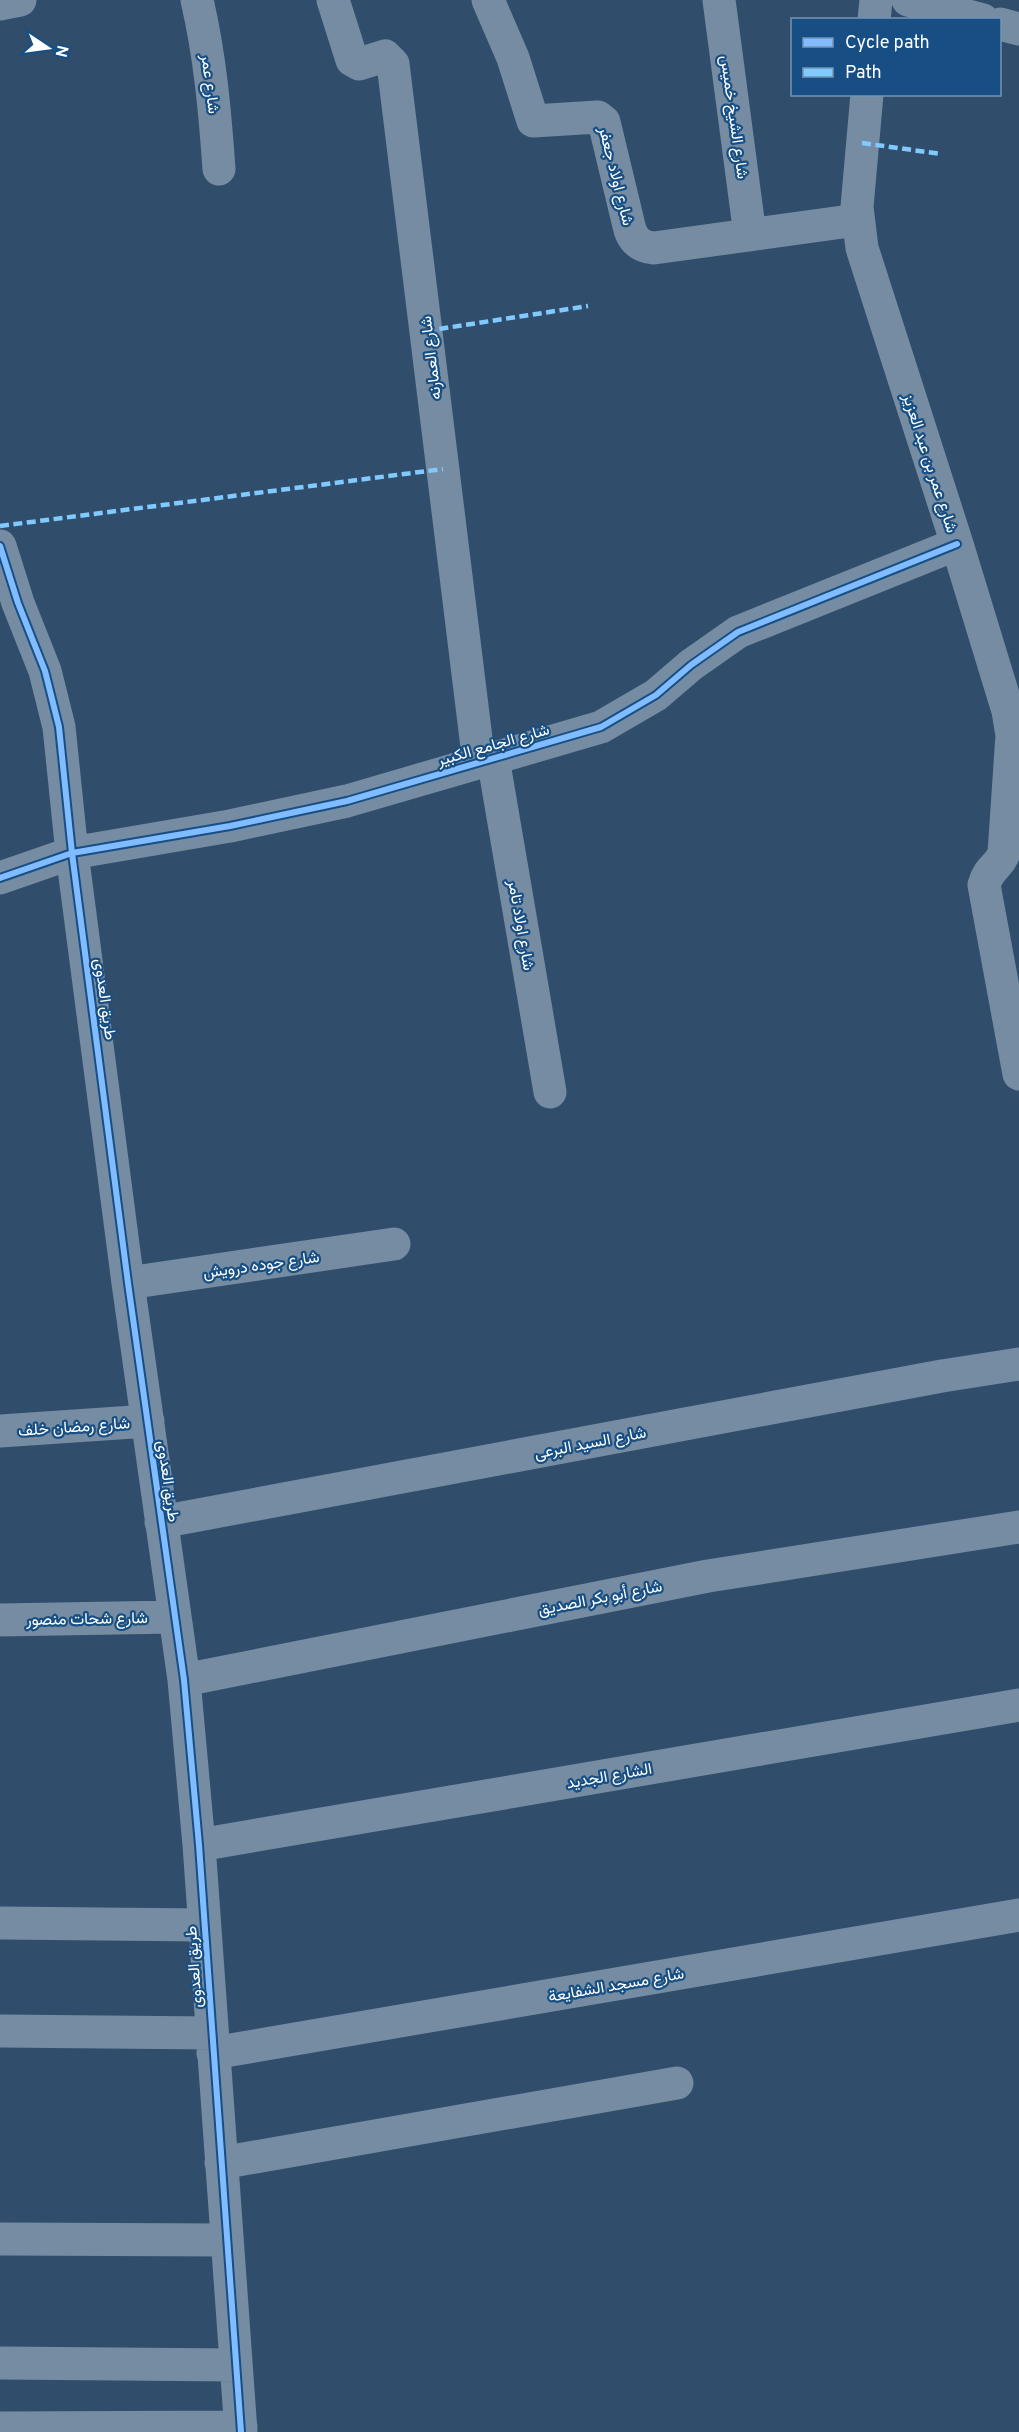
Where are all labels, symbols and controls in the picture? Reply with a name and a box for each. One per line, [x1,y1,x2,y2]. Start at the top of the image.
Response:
north arrow [18,18,78,78]
legend [791,18,1001,96]
text: Cycle path [845,32,930,55]
text: N [50,43,72,59]
street label: شارع عمر [195,52,223,115]
street label: شارع الشيخ خميس [714,54,752,180]
text: Path [845,62,882,85]
street label: شارع اولاد جعفر [593,124,637,228]
street label: شارع العمارنه [417,315,447,401]
street label: شارع عمر بن عبد العزيز [897,391,961,536]
street label: شارع الجامع الكبير [434,720,552,772]
street label: شارع اولاد تامر [502,878,538,972]
street label: طريق العدوى [88,957,120,1041]
street label: شارع جوده درويش [202,1248,321,1284]
street label: شارع رمضان خلف [18,1414,131,1442]
street label: شارع السيد البرعى [533,1423,648,1465]
street label: طريق العدوى [151,1439,183,1523]
street label: شارع أبو بكر الصديق [537,1577,664,1621]
street label: شارع شحات منصور [25,1609,148,1631]
street label: الشارع الجديد [565,1760,654,1794]
street label: طريق العدوى [182,1925,208,2008]
street label: شارع مسجد الشفايعة [547,1964,686,2008]

